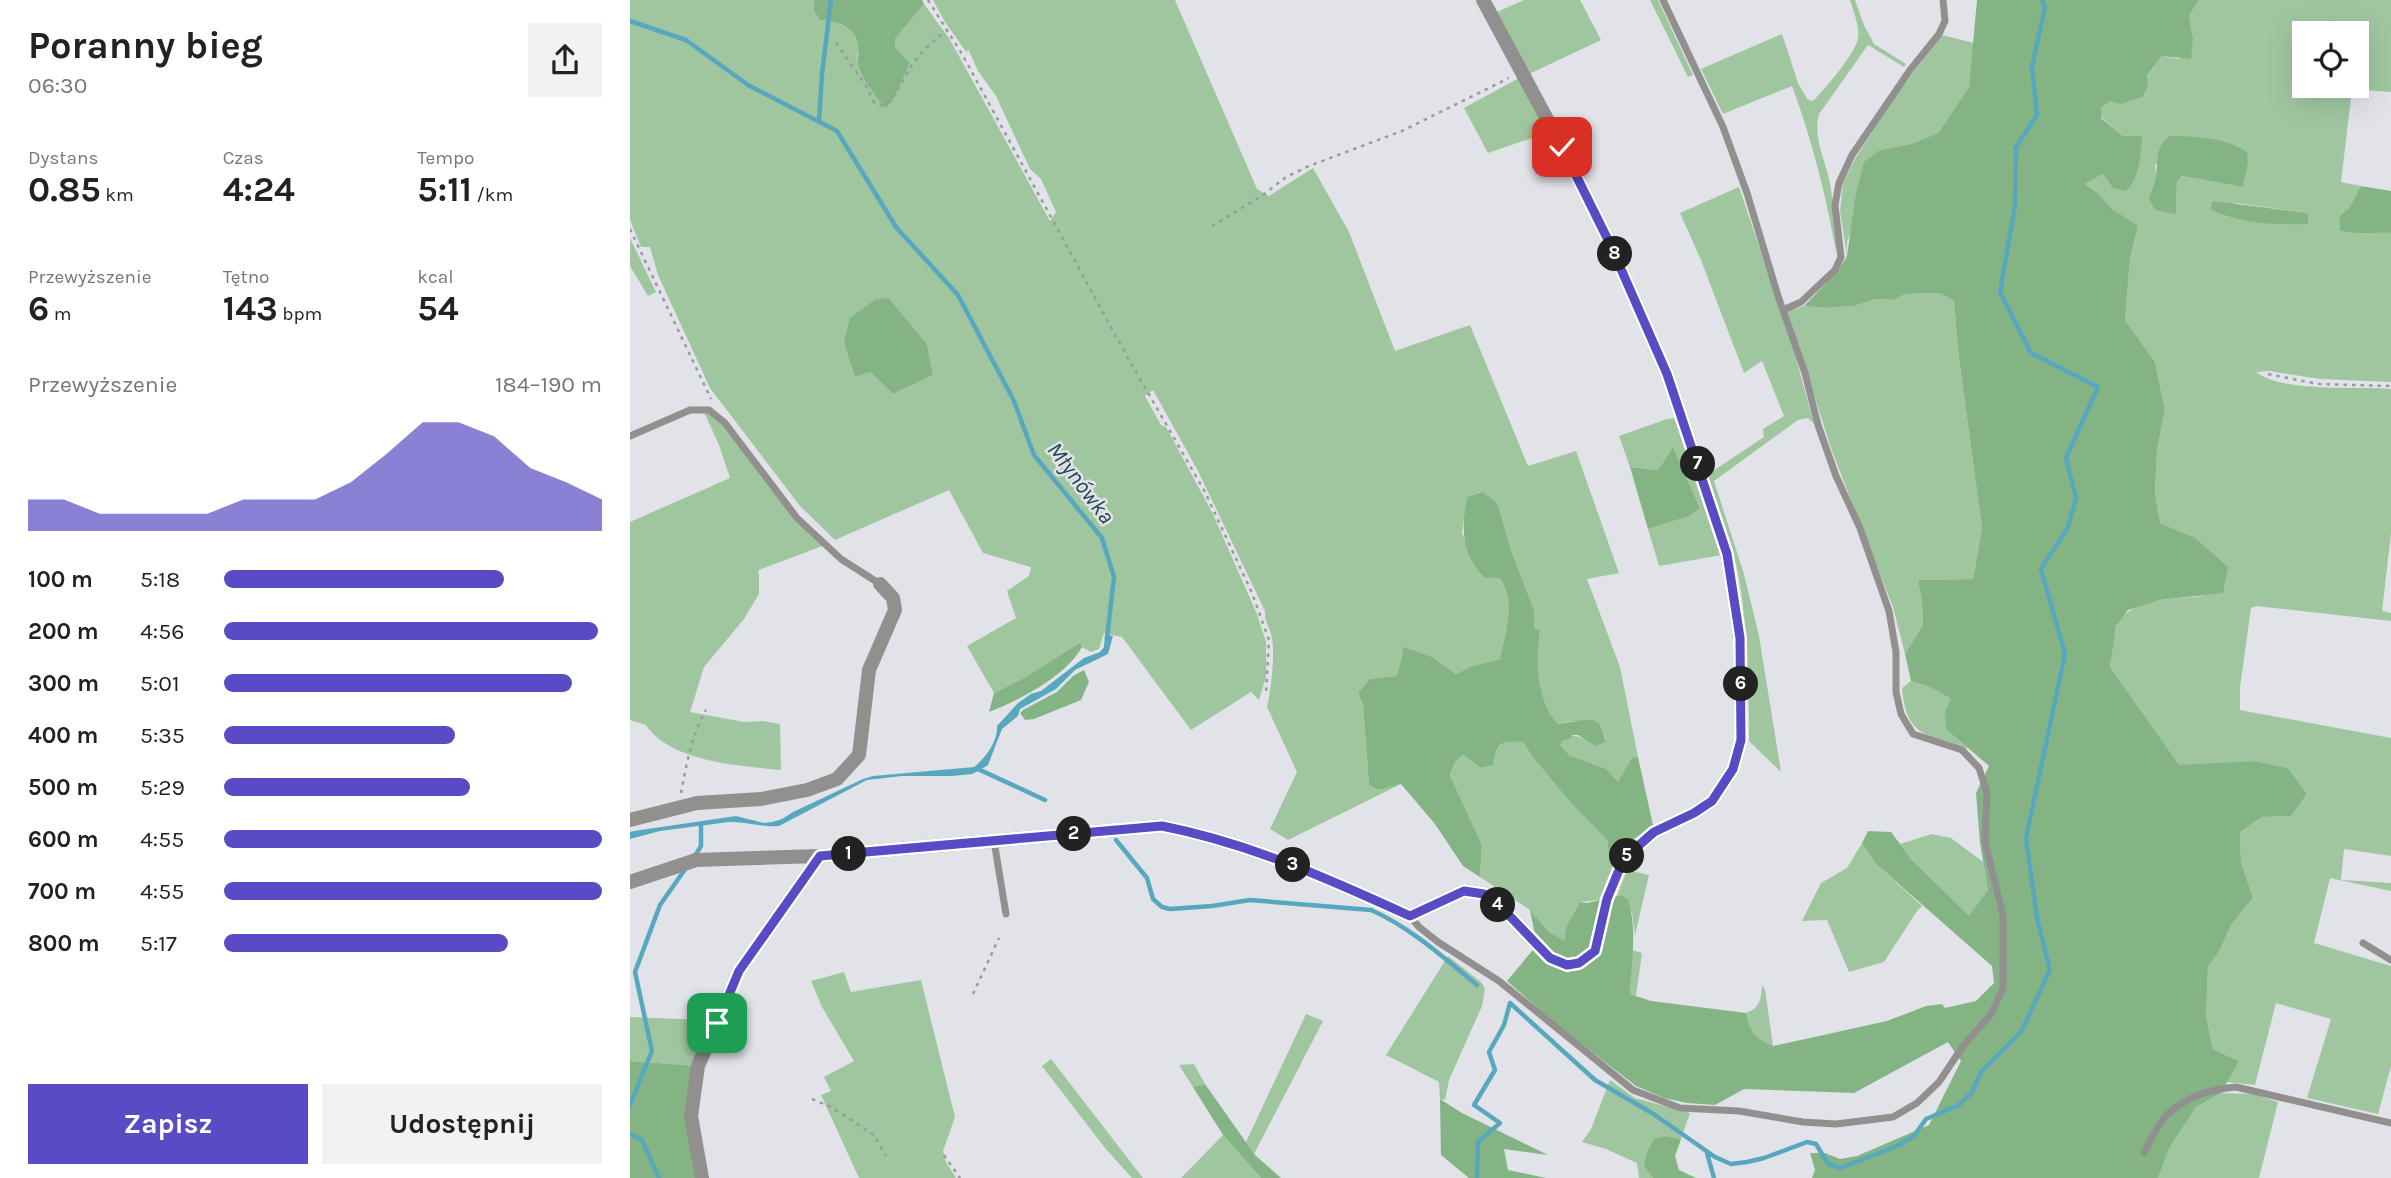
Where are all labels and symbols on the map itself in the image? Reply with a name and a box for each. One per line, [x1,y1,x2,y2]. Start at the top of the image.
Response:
pin [1532,117,1592,177]
pin: 8 [1598,236,1632,272]
water label: Młynówka [1042,437,1120,529]
pin: 7 [1680,447,1716,482]
pin: 6 [1724,666,1758,702]
pin: 2 [1056,816,1092,852]
pin: 1 [832,836,866,872]
pin: 5 [1609,838,1644,874]
pin: 3 [1276,848,1310,882]
pin: 4 [1480,888,1516,922]
pin [687,993,747,1053]

